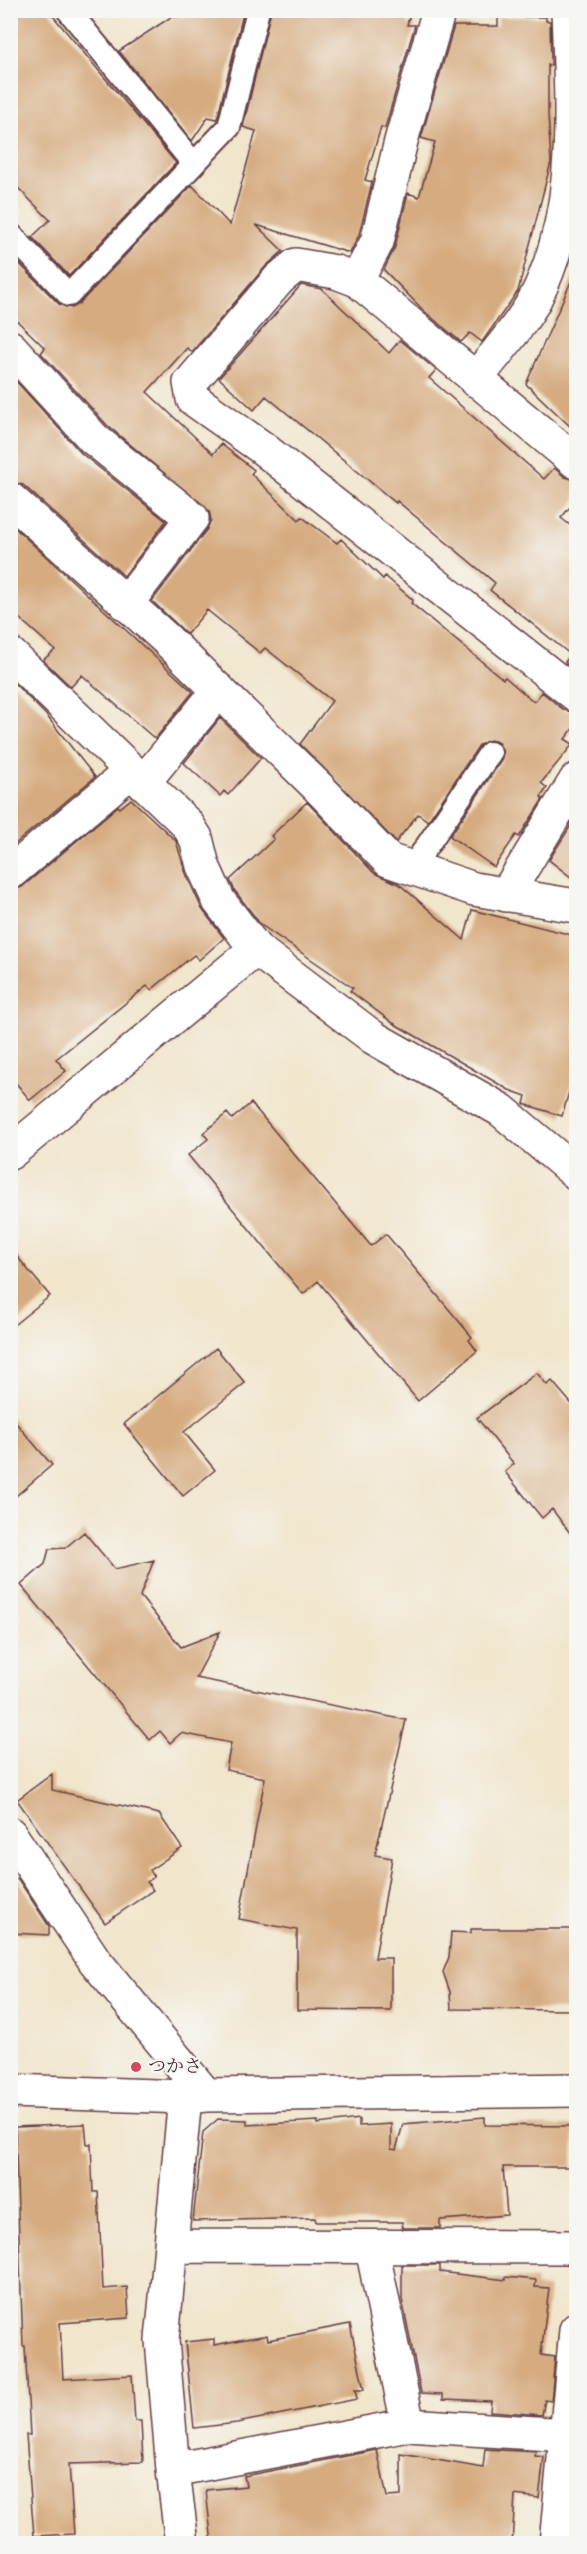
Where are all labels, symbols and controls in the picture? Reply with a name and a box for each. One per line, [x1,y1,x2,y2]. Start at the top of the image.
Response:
place label: つかさ [148,2055,202,2080]
marker: つかさ [129,2060,143,2074]

